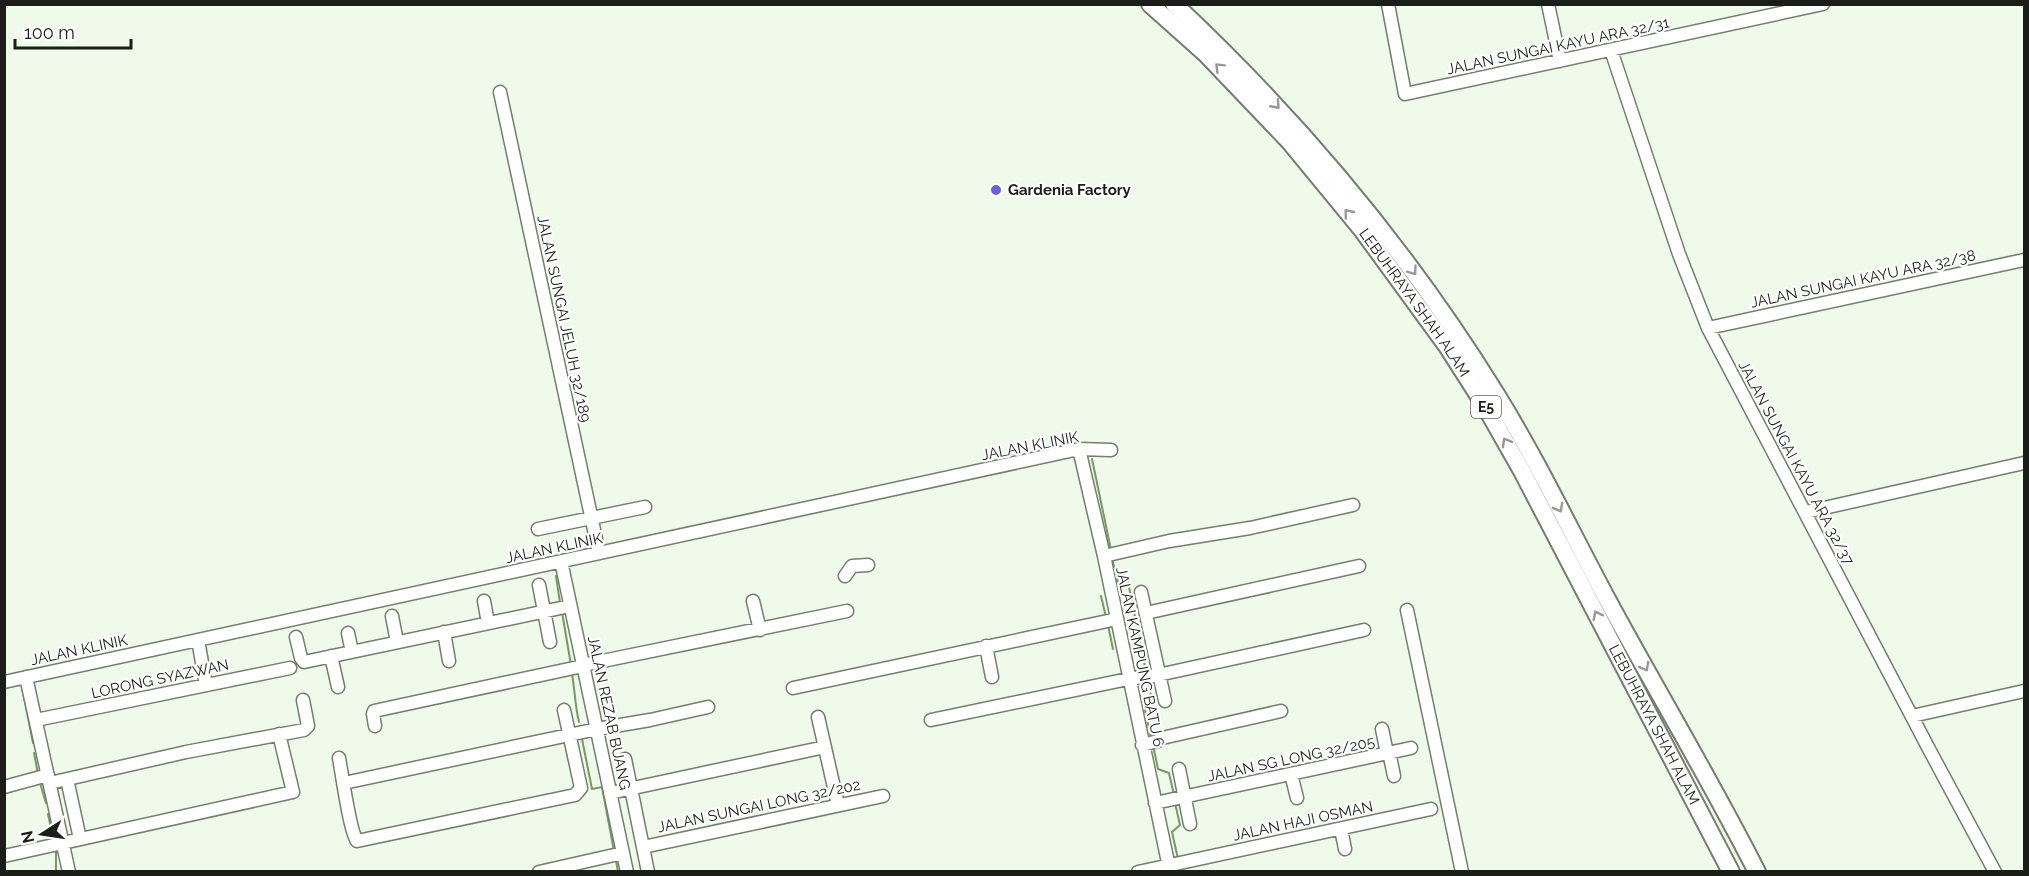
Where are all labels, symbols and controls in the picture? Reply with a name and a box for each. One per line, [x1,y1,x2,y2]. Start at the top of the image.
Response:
scale bar [15,12,130,50]
street label: JALAN SUNGAI KAYU ARA 32/31 [1445,13,1672,78]
text: 100 m [24,22,75,43]
one-way arrow [1215,63,1226,73]
one-way arrow [1268,97,1279,108]
place label: Gardenia Factory [1008,181,1132,199]
marker: Gardenia Factory [989,183,1003,197]
one-way arrow [1345,209,1356,220]
street label: JALAN SUNGAI JELUH 32/189 [533,214,595,424]
street label: LEBUHRAYA SHAH ALAM [1355,225,1473,380]
street label: JALAN SUNGAI KAYU ARA 32/38 [1749,246,1977,312]
one-way arrow [1406,264,1417,275]
street label: JALAN SUNGAI KAYU ARA 32/37 [1734,358,1858,568]
road number: E5 [1471,396,1501,418]
street label: JALAN KLINIK [980,428,1080,464]
one-way arrow [1502,438,1513,448]
one-way arrow [1552,502,1563,513]
street label: JALAN KLINIK [504,529,604,567]
street label: JALAN KAMPUNG BATU 6 [1112,565,1168,749]
one-way arrow [1593,610,1605,621]
street label: JALAN KLINIK [29,631,129,669]
street label: JALAN REZAB BUANG [584,634,634,792]
street label: LEBUHRAYA SHAH ALAM [1605,641,1703,808]
street label: LORONG SYAZWAN [90,656,230,702]
one-way arrow [1638,661,1649,672]
street label: JALAN SG LONG 32/205 [1206,732,1376,786]
street label: JALAN SUNGAI LONG 32/202 [656,776,862,836]
street label: JALAN HAJI OSMAN [1231,797,1375,845]
north arrow [12,804,72,864]
text: N [17,829,38,845]

